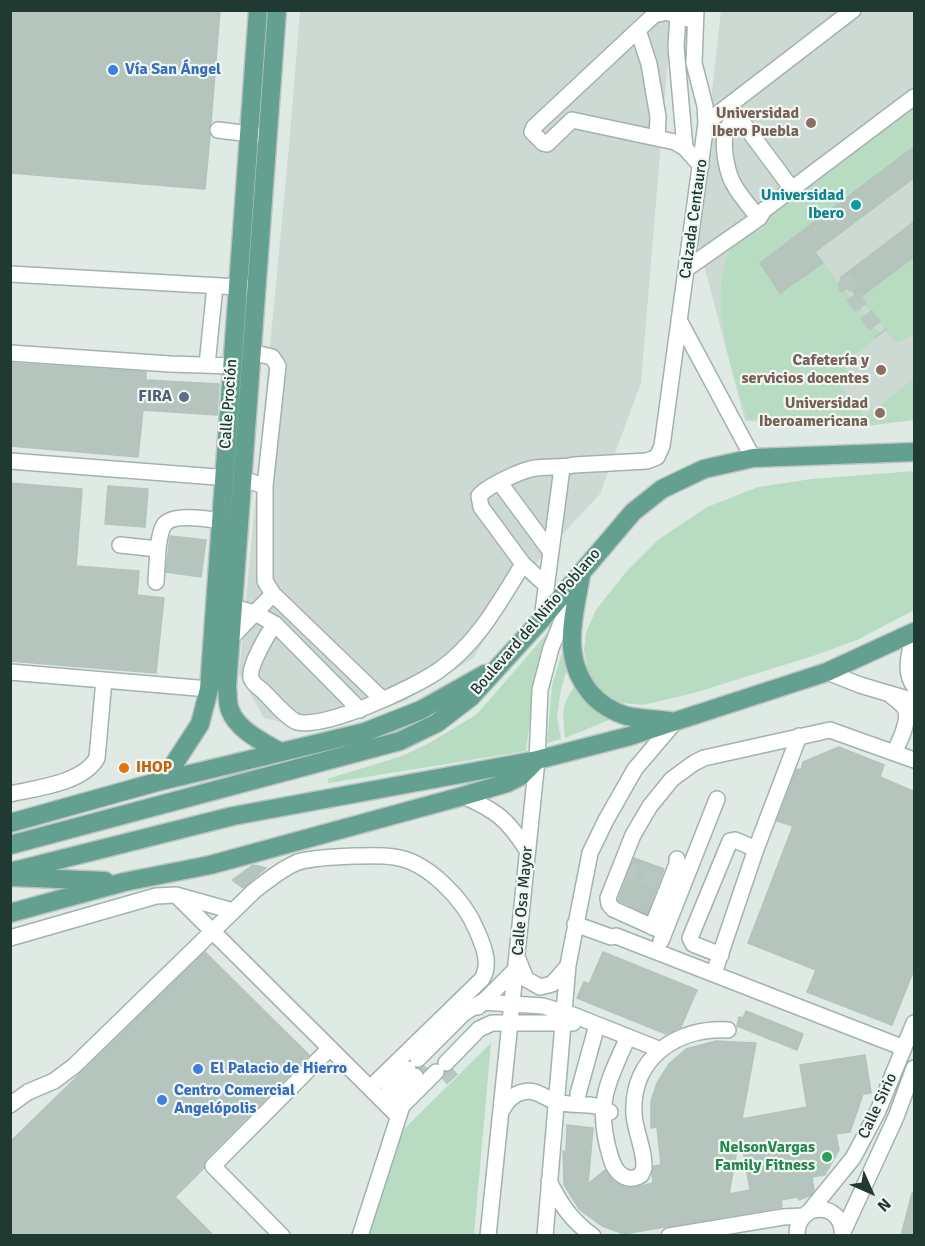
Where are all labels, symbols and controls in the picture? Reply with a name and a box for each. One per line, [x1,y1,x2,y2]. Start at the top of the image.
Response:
place label: Vía San Ángel [125,60,221,80]
marker: Vía San Ángel [106,63,120,77]
place label: Universidad Ibero Puebla [712,104,799,142]
marker: Universidad Ibero Puebla [804,116,818,130]
street label: Calzada Centauro [676,158,712,280]
place label: Universidad Ibero [761,186,844,224]
marker: Universidad Ibero [849,198,863,212]
place label: Cafetería y servicios docentes [741,351,869,389]
street label: Calle Proción [216,358,242,450]
marker: Cafetería y servicios docentes [874,363,888,377]
place label: FIRA [138,387,172,407]
marker: FIRA [177,390,191,404]
place label: Universidad Iberoamericana [759,394,868,432]
marker: Universidad Iberoamericana [873,406,887,420]
street label: Boulevard del Niño Poblano [467,545,605,699]
place label: IHOP [136,758,172,778]
marker: IHOP [117,761,131,775]
street label: Calle Osa Mayor [509,846,537,956]
place label: El Palacio de Hierro [210,1059,347,1079]
marker: El Palacio de Hierro [191,1062,205,1076]
street label: Calle Sirio [854,1070,902,1142]
place label: Centro Comercial Angelópolis [174,1081,295,1119]
marker: Centro Comercial Angelópolis [155,1093,169,1107]
place label: NelsonVargas Family Fitness [715,1138,815,1176]
marker: NelsonVargas Family Fitness [820,1150,834,1164]
north arrow [841,1162,901,1222]
text: N [873,1194,895,1216]

